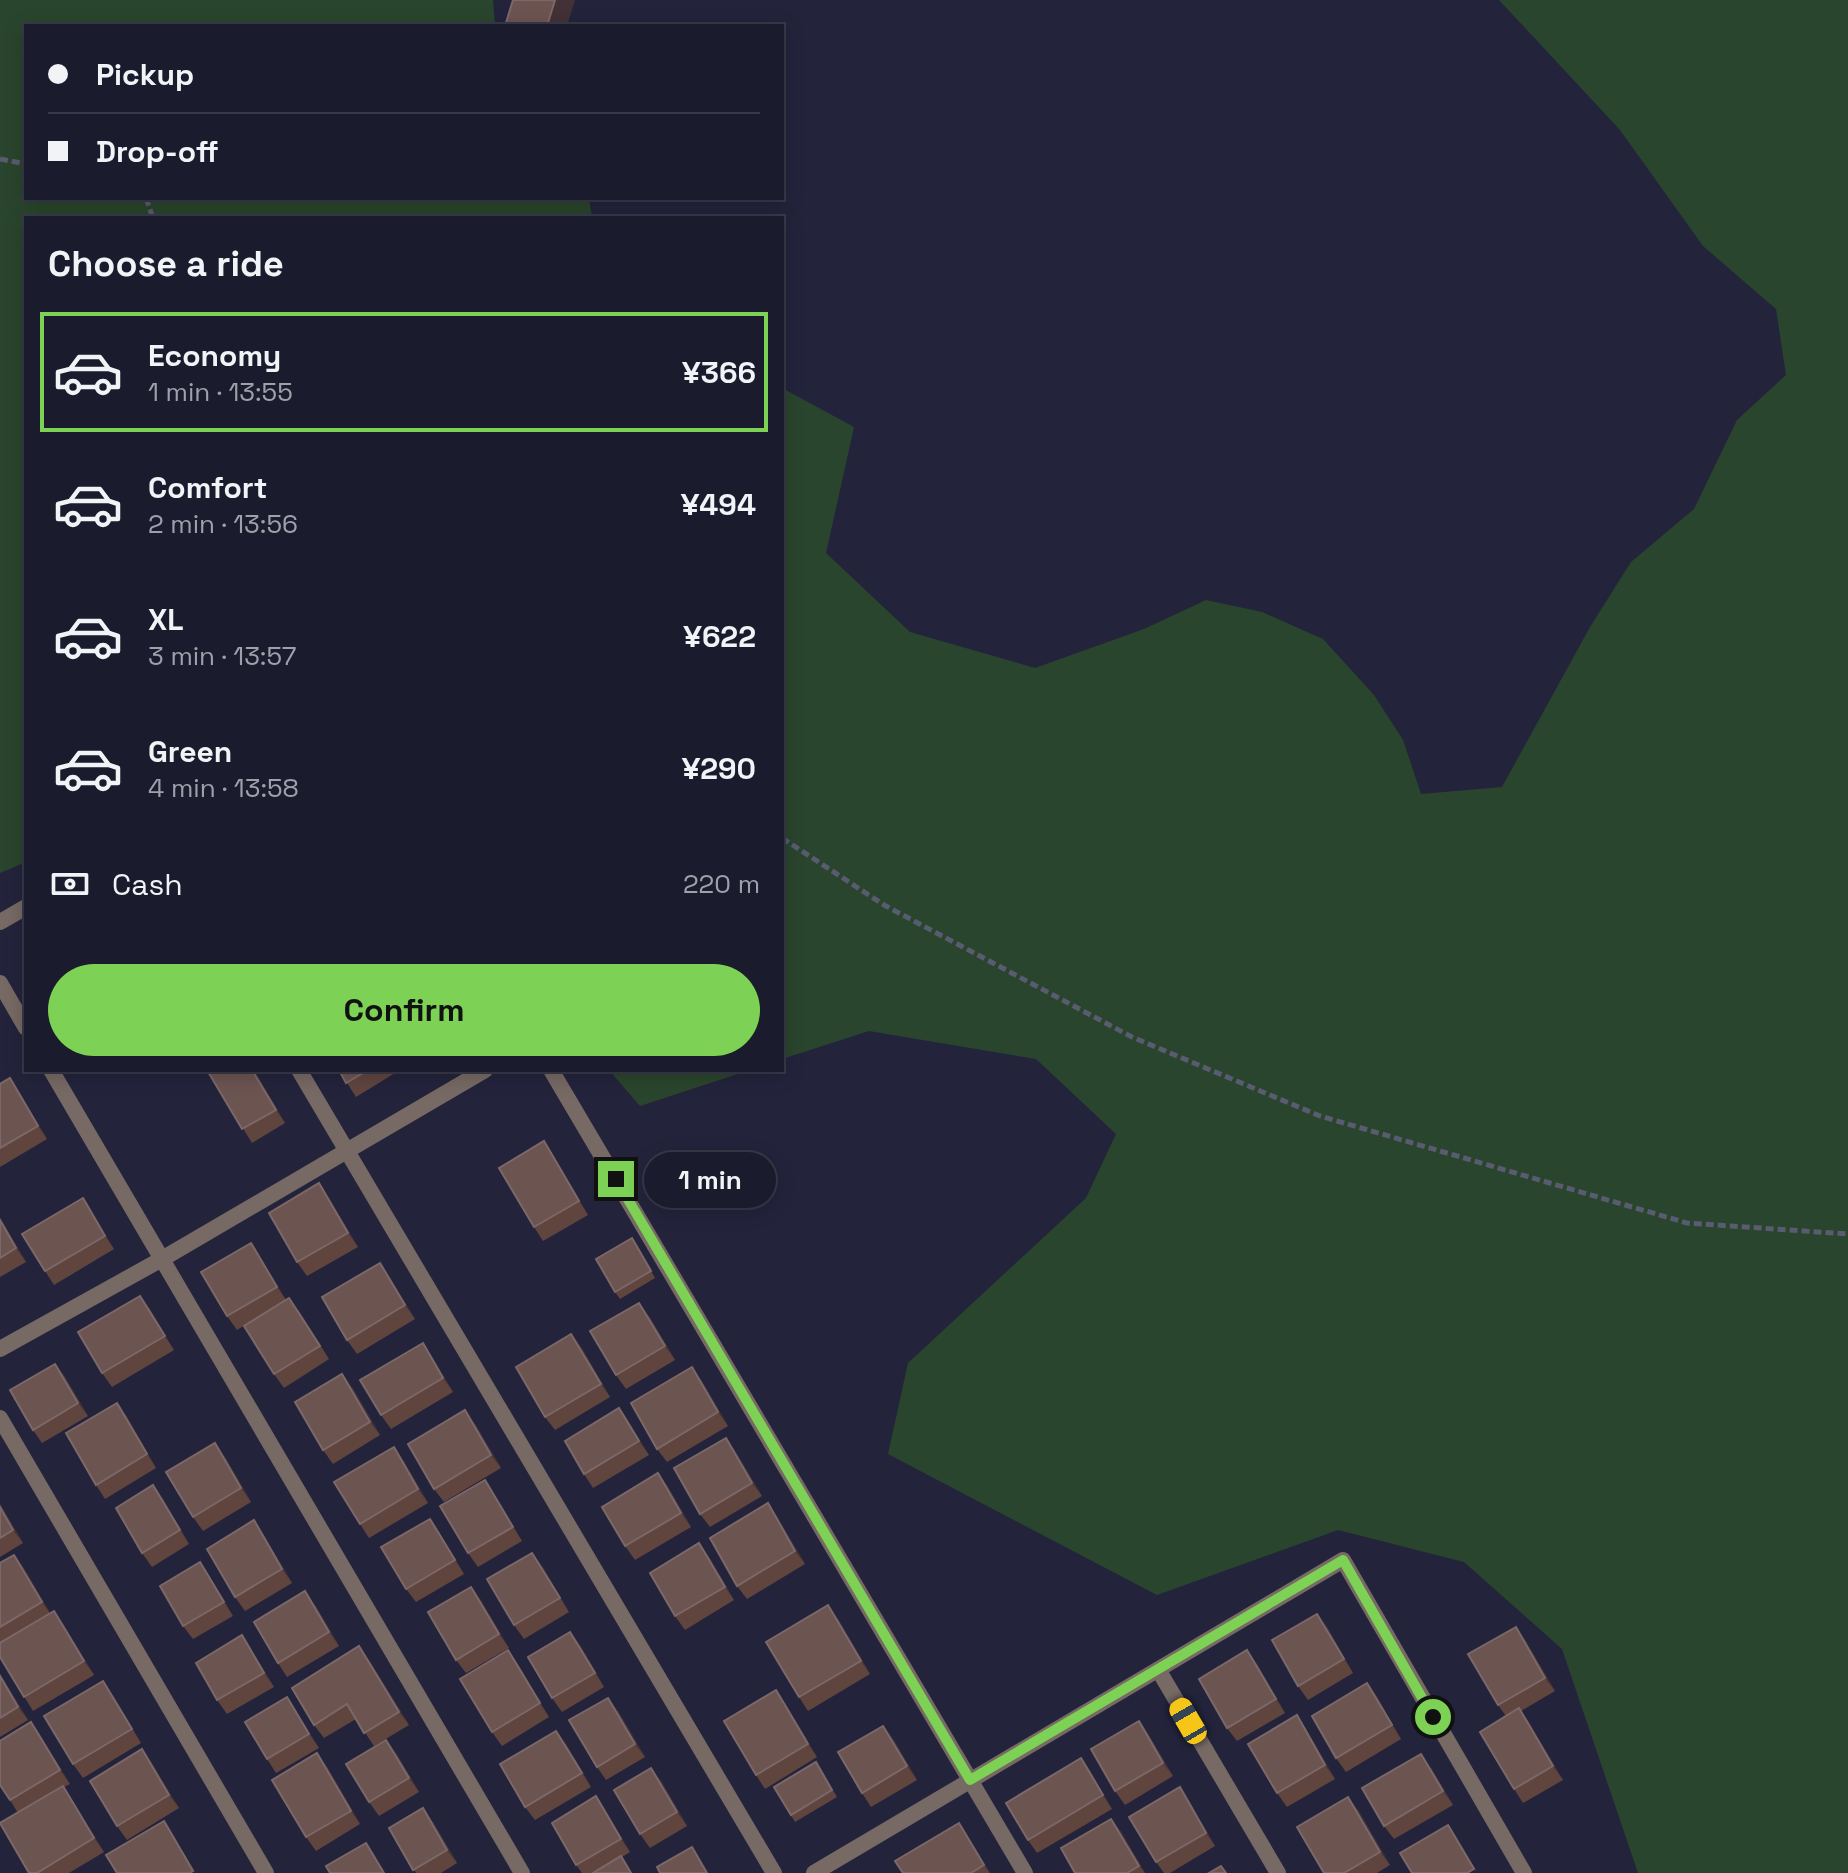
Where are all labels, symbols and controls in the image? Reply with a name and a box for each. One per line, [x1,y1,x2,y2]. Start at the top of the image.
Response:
text: Pickup [96,55,194,94]
text: Drop-off [96,132,219,171]
text: Choose a ride [48,241,284,287]
icon: car [52,336,124,408]
text: Economy [148,336,281,375]
text: ¥366 [682,353,756,392]
text: 1 min · 13:55 [148,375,293,409]
icon: car [52,468,124,540]
text: Comfort [148,468,267,507]
text: ¥494 [681,485,756,524]
text: 2 min · 13:56 [148,507,298,541]
icon: car [52,600,124,672]
text: XL [148,600,184,639]
text: ¥622 [683,617,756,656]
text: 3 min · 13:57 [148,639,296,673]
icon: car [52,732,124,804]
text: Green [148,732,232,771]
text: ¥290 [682,749,756,788]
text: 4 min · 13:58 [148,771,299,805]
icon: cash [48,862,92,906]
text: Cash [112,865,183,904]
text: 220 m [683,867,760,901]
button: Confirm [48,964,760,1056]
callout: 1 min [644,1151,776,1207]
route end [598,1161,634,1197]
text: 1 min [678,1163,742,1197]
car [1166,1694,1210,1748]
route start [1415,1699,1451,1735]

